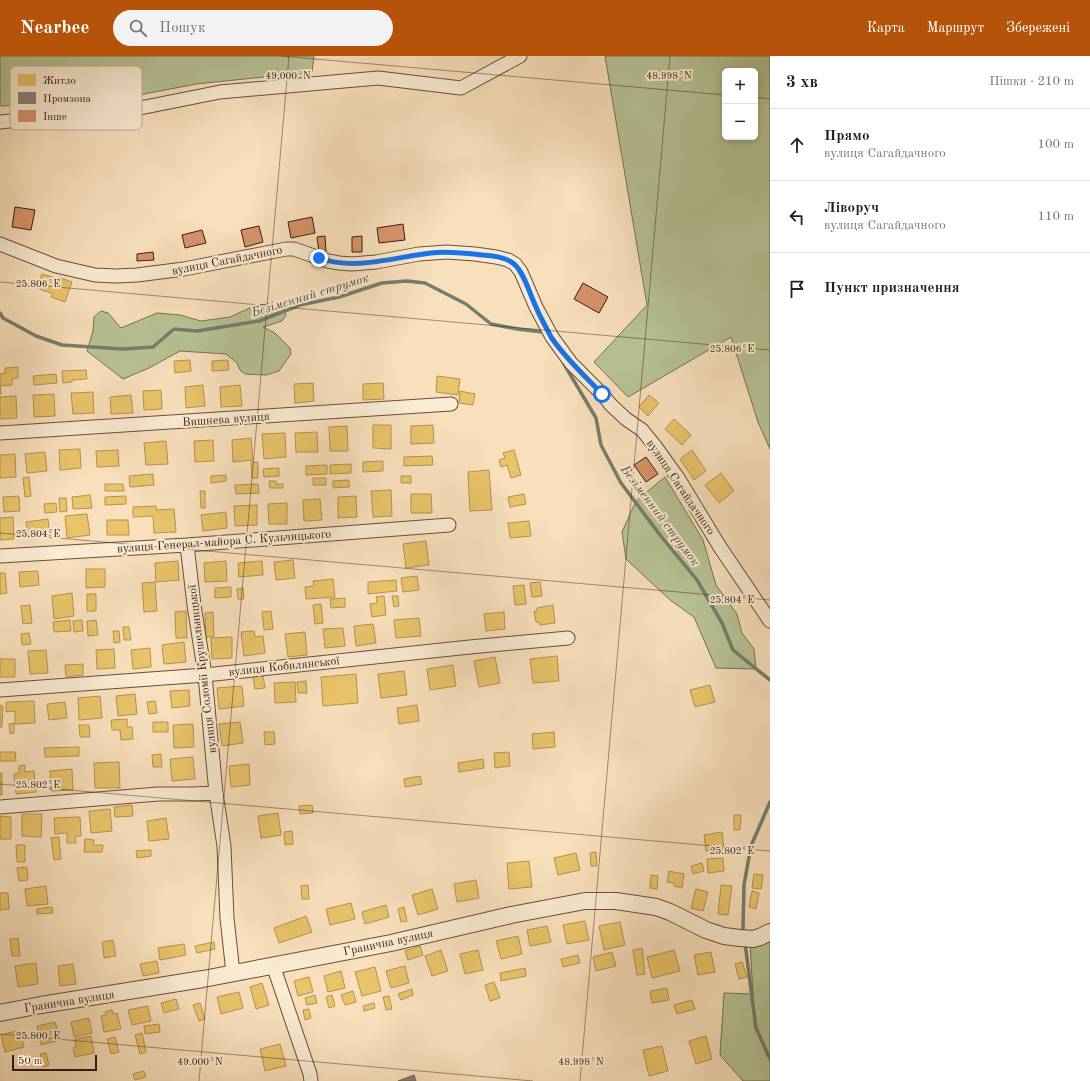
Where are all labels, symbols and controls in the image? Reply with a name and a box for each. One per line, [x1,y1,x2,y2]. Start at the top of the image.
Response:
search box [113,10,393,46]
icon: search [127,17,149,39]
text: Nearbee [20,19,89,38]
text: Пошук [159,21,206,36]
text: Карта [867,21,905,35]
text: Маршрут [927,21,984,35]
text: Збережені [1006,21,1070,35]
legend [10,66,142,130]
map controls [722,68,758,140]
button: + [722,68,758,104]
text: 49.000°N [265,71,311,81]
text: 48.998°N [646,71,692,81]
text: 3 хв [786,74,818,91]
text: Пішки · 210 m [989,75,1074,88]
text: Житло [43,76,76,87]
text: Промзона [43,94,91,105]
button: − [722,104,758,140]
text: Інше [43,112,67,123]
text: Прямо [824,129,870,144]
icon: ahead [786,134,808,156]
text: 100 m [1037,138,1074,151]
text: вулиця Сагайдачного [824,147,946,160]
text: Ліворуч [824,201,879,216]
icon: left [786,206,808,228]
text: 110 m [1037,210,1074,223]
text: вулиця Сагайдачного [824,219,946,232]
street label: вулиця Сагайдачного [171,244,283,278]
route end [310,249,328,267]
water label: Безіменний струмок [249,271,371,320]
icon: arrive [786,278,808,300]
text: 25.806°E [16,279,60,289]
text: Пункт призначення [824,281,960,296]
text: 25.806°E [710,344,754,354]
route start [593,385,611,403]
street label: Вишнева вулиця [182,411,270,429]
street label: вулиця Сагайдачного [644,438,717,537]
water label: Безіменний струмок [617,462,702,569]
text: 25.804°E [16,529,60,539]
street label: вулиця Генерал-майора С. Кульчицького [117,529,332,555]
street label: вулиця Соломії Крушельницької [186,583,219,754]
text: 25.804°E [710,595,754,605]
street label: вулиця Кобилянської [228,655,341,679]
text: 25.802°E [16,780,60,790]
text: 25.802°E [710,846,754,856]
street label: Гранична вулиця [342,928,434,958]
street label: Гранична вулиця [23,989,115,1015]
text: 25.800°E [16,1031,60,1041]
scale bar [12,1053,97,1072]
text: 50 m [18,1056,43,1067]
text: 49.000°N [177,1057,223,1067]
text: 48.998°N [558,1057,604,1067]

